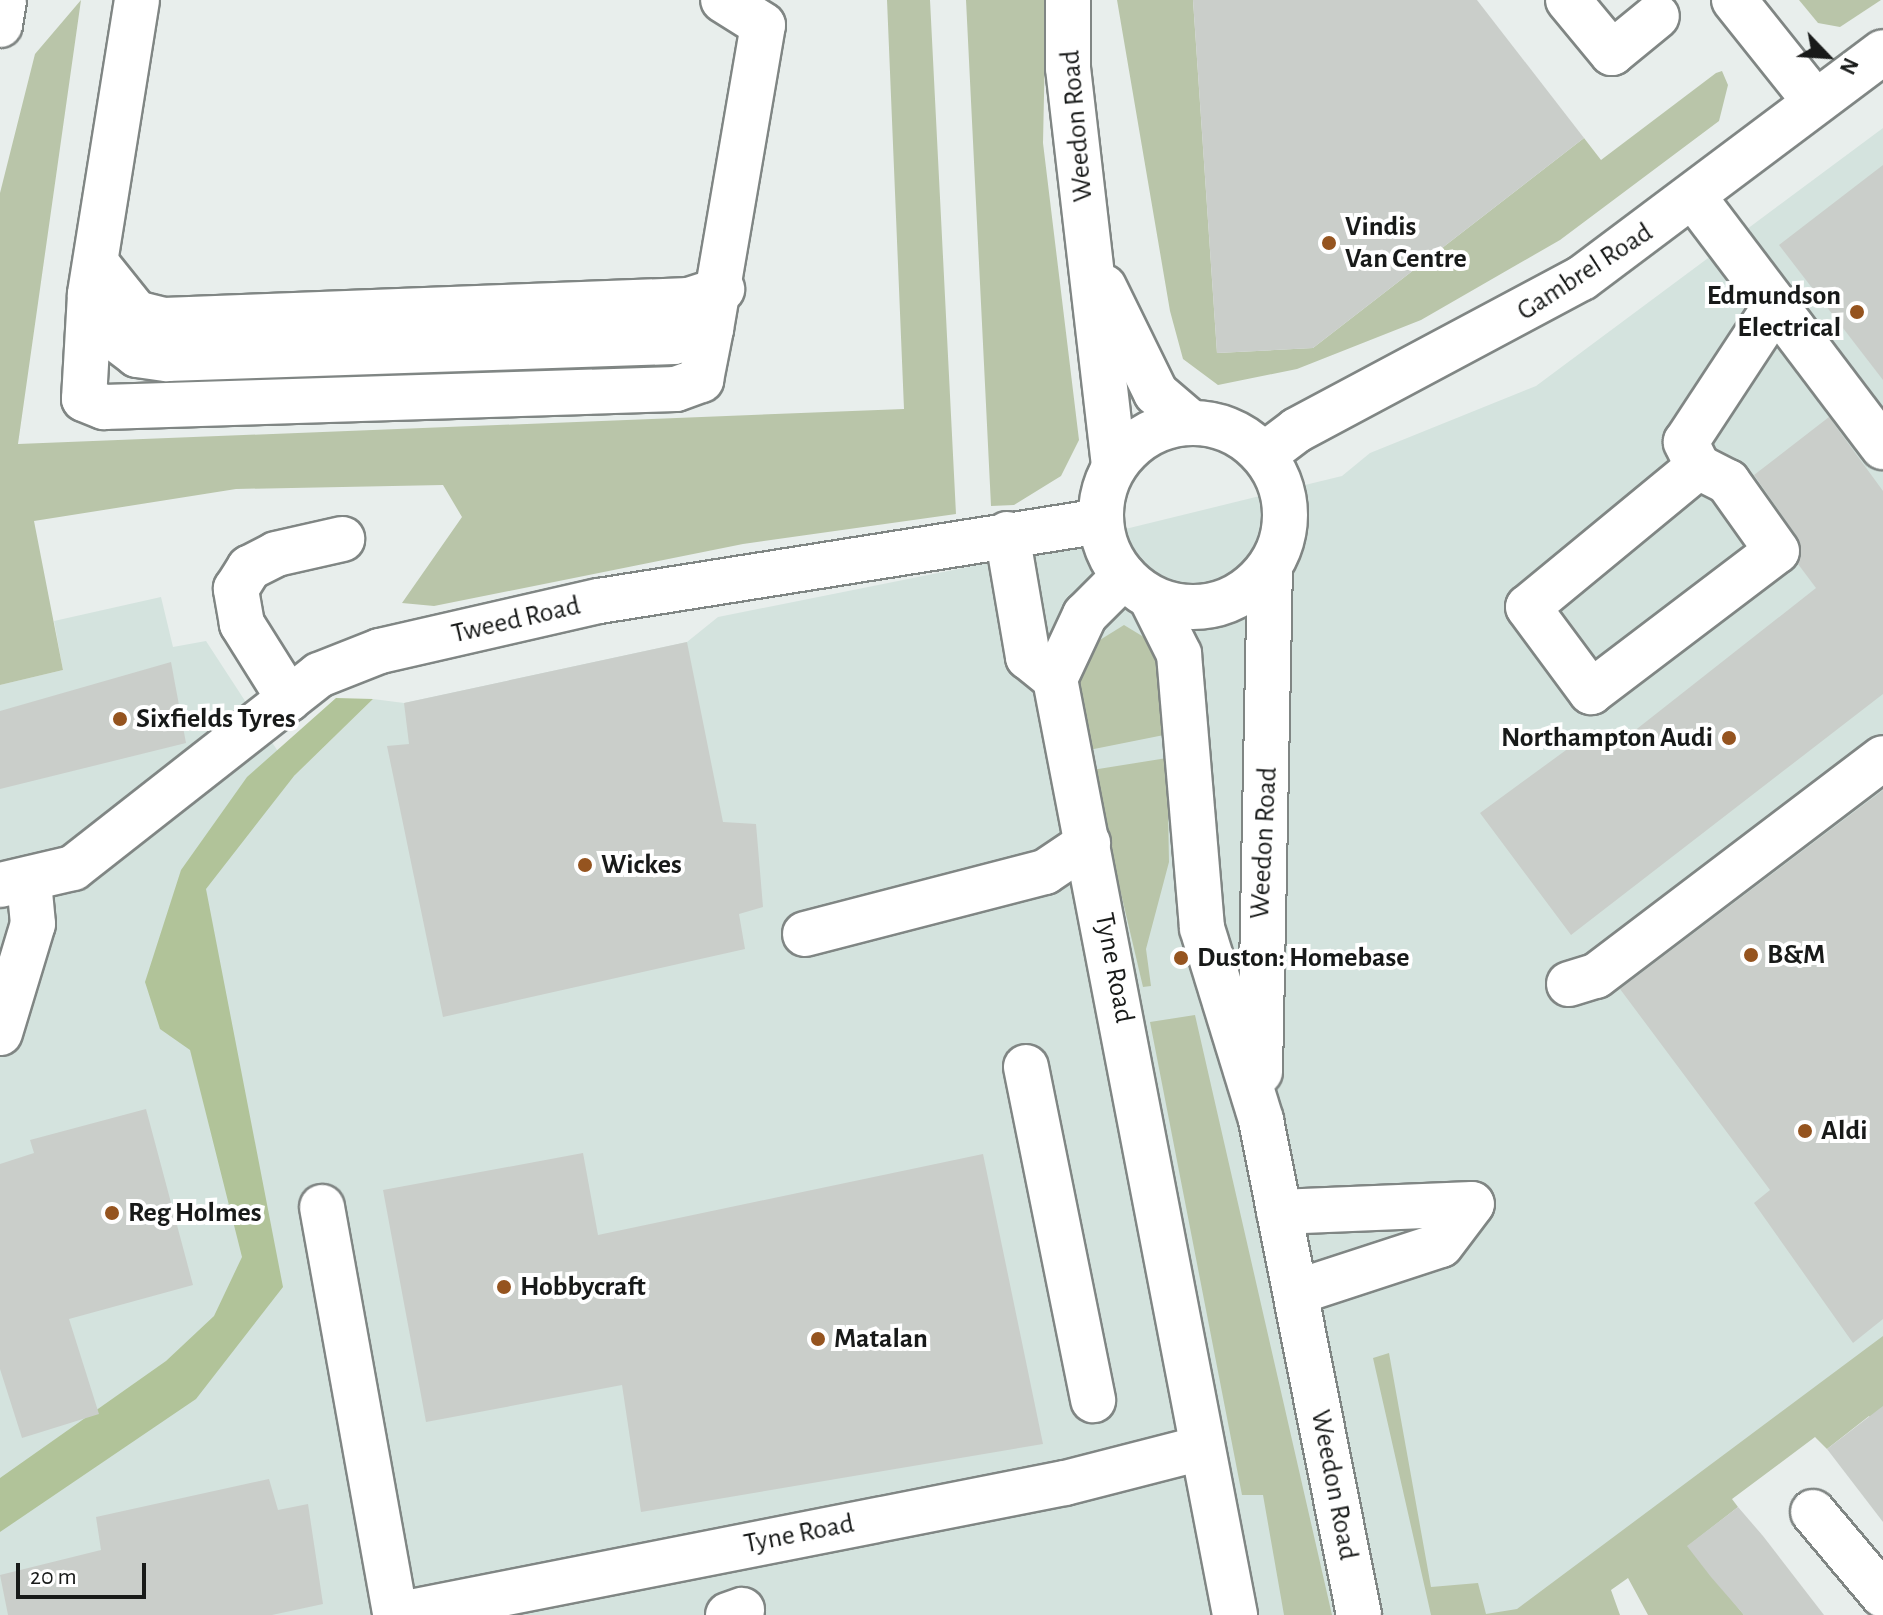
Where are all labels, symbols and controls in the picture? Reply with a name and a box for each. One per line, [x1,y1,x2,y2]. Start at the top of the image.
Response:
north arrow [1787,16,1867,96]
street label: Weedon Road [1054,49,1100,203]
text: N [1836,55,1862,78]
place label: Vindis Van Centre [1345,210,1467,276]
street label: Gambrel Road [1511,216,1659,328]
marker: Vindis Van Centre [1320,234,1338,252]
place label: Edmundson Electrical [1707,279,1841,345]
marker: Edmundson Electrical [1848,303,1866,321]
street label: Tweed Road [448,589,584,651]
place label: Sixfields Tyres [136,702,296,736]
marker: Sixfields Tyres [111,710,129,728]
place label: Northampton Audi [1501,721,1713,755]
marker: Northampton Audi [1720,729,1738,747]
street label: Weedon Road [1243,766,1285,920]
place label: Wickes [601,848,682,882]
marker: Wickes [576,856,594,874]
street label: Tyne Road [1087,910,1141,1026]
place label: B&M [1767,938,1825,972]
place label: Duston: Homebase [1197,941,1409,975]
marker: B&M [1742,946,1760,964]
marker: Duston: Homebase [1172,949,1190,967]
place label: Aldi [1821,1114,1867,1148]
marker: Aldi [1796,1122,1814,1140]
place label: Reg Holmes [128,1196,261,1230]
marker: Reg Holmes [103,1204,121,1222]
place label: Hobbycraft [520,1270,646,1304]
marker: Hobbycraft [495,1278,513,1296]
place label: Matalan [834,1322,928,1356]
marker: Matalan [809,1330,827,1348]
street label: Weedon Road [1303,1407,1365,1563]
street label: Tyne Road [741,1507,857,1561]
scale bar [20,1547,150,1597]
text: 20 m [30,1565,77,1589]

